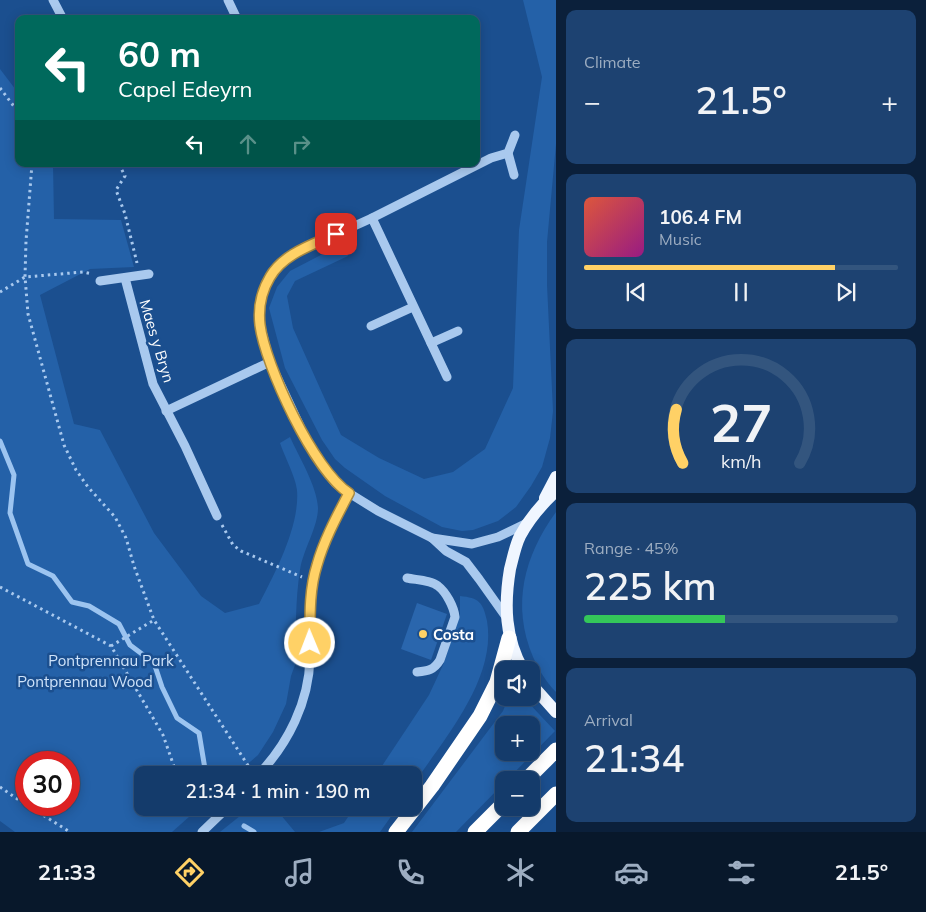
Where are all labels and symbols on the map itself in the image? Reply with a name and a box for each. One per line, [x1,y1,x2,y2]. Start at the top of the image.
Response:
pin [315,213,357,255]
street label: Maes y Bryn [135,297,179,385]
position arrow [283,616,335,668]
place label: Costa [433,625,474,644]
marker: Costa [417,628,429,640]
park label: Pontprennau Park [48,651,174,670]
park label: Pontprennau Wood [17,672,153,691]
speed limit sign: 30 [15,751,80,816]

